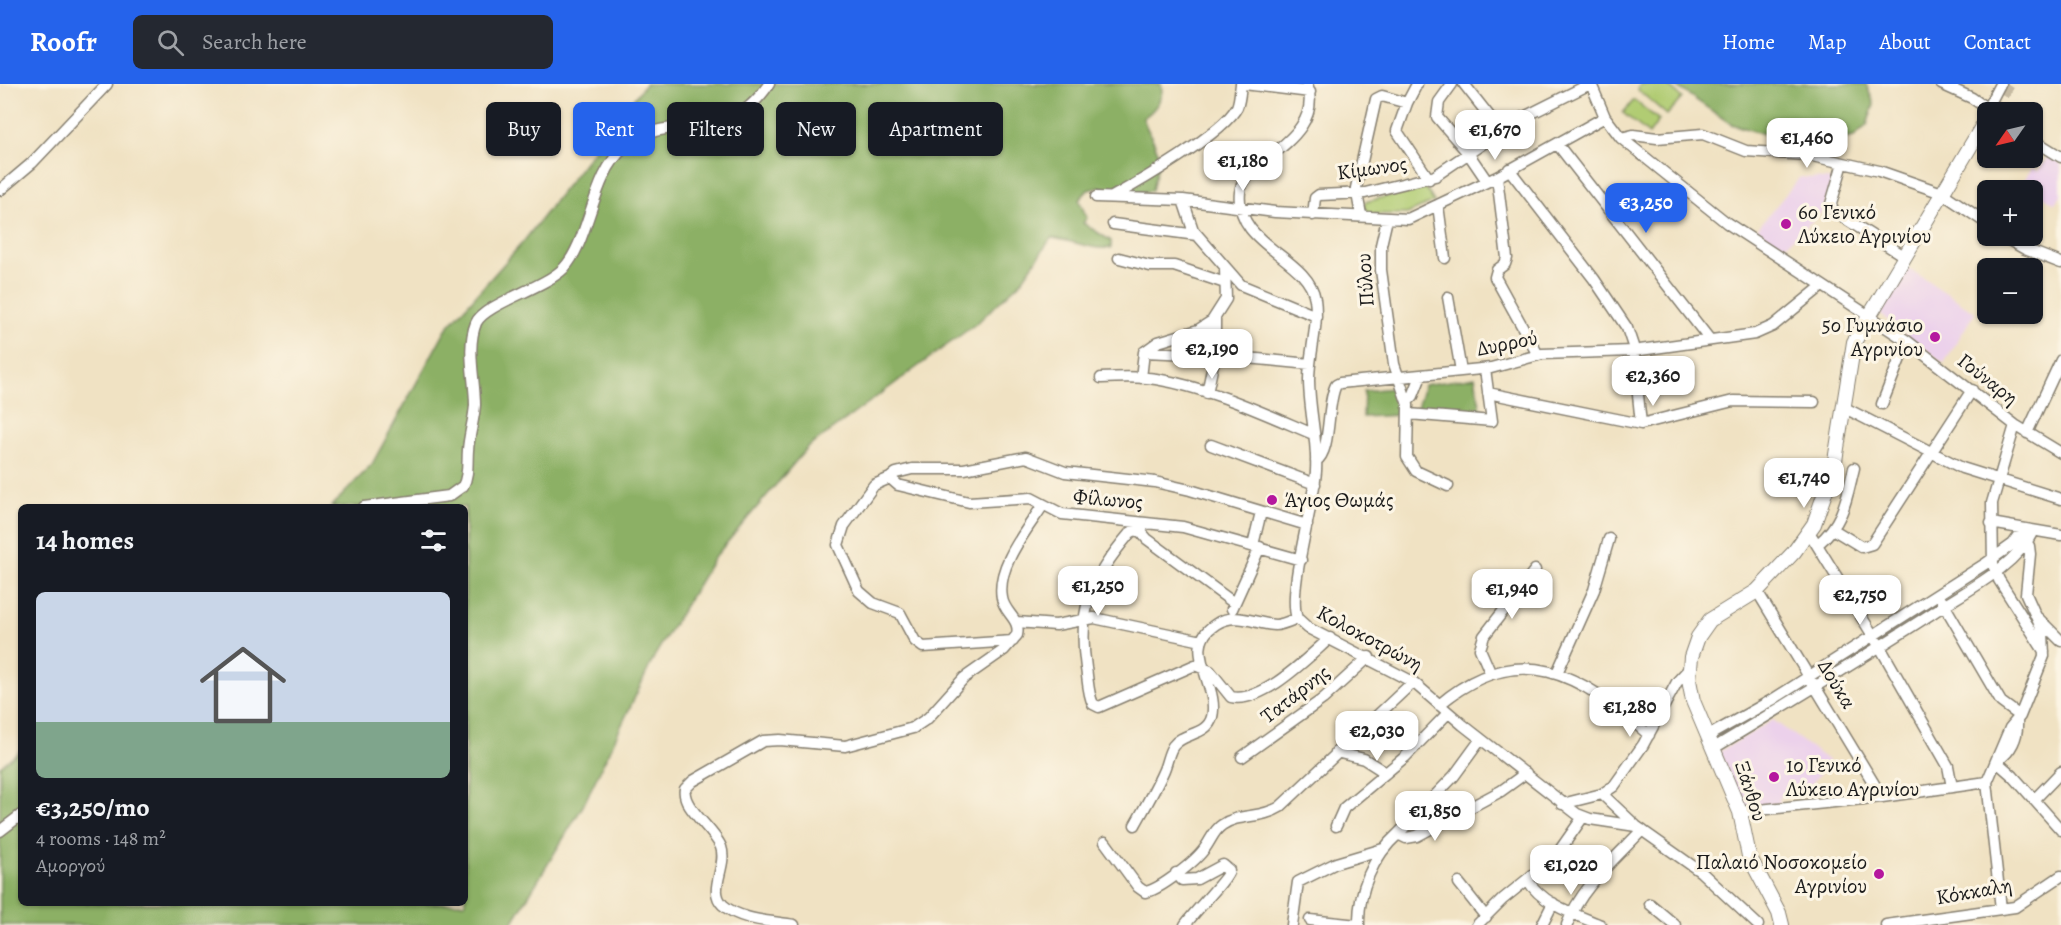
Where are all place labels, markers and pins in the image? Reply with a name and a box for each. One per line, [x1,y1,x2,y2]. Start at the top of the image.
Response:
pin: €1,670 [1446,110,1544,161]
pin: €1,460 [1758,118,1856,169]
pin: €1,180 [1194,141,1292,192]
pin: €3,250 [1597,183,1695,234]
place label: 6ο Γενικό Λύκειο Αγρινίου [1797,198,1931,250]
marker: 6ο Γενικό Λύκειο Αγρινίου [1779,217,1793,231]
place label: 5ο Γυμνάσιο Αγρινίου [1822,311,1923,363]
pin: €2,190 [1163,329,1261,380]
marker: 5ο Γυμνάσιο Αγρινίου [1928,330,1942,344]
pin: €2,360 [1604,356,1702,407]
pin: €1,740 [1755,458,1853,509]
place label: Άγιος Θωμάς [1284,486,1394,514]
marker: Άγιος Θωμάς [1265,493,1279,507]
pin: €1,250 [1049,566,1147,617]
pin: €1,940 [1463,569,1561,620]
pin: €2,750 [1811,575,1909,626]
pin: €1,280 [1581,687,1679,738]
pin: €2,030 [1328,711,1426,762]
place label: 1ο Γενικό Λύκειο Αγρινίου [1785,751,1919,803]
marker: 1ο Γενικό Λύκειο Αγρινίου [1767,770,1781,784]
pin: €1,850 [1386,791,1484,842]
pin: €1,020 [1522,845,1620,896]
place label: Παλαιό Νοσοκομείο Αγρινίου [1696,848,1867,900]
marker: Παλαιό Νοσοκομείο Αγρινίου [1872,867,1886,881]

